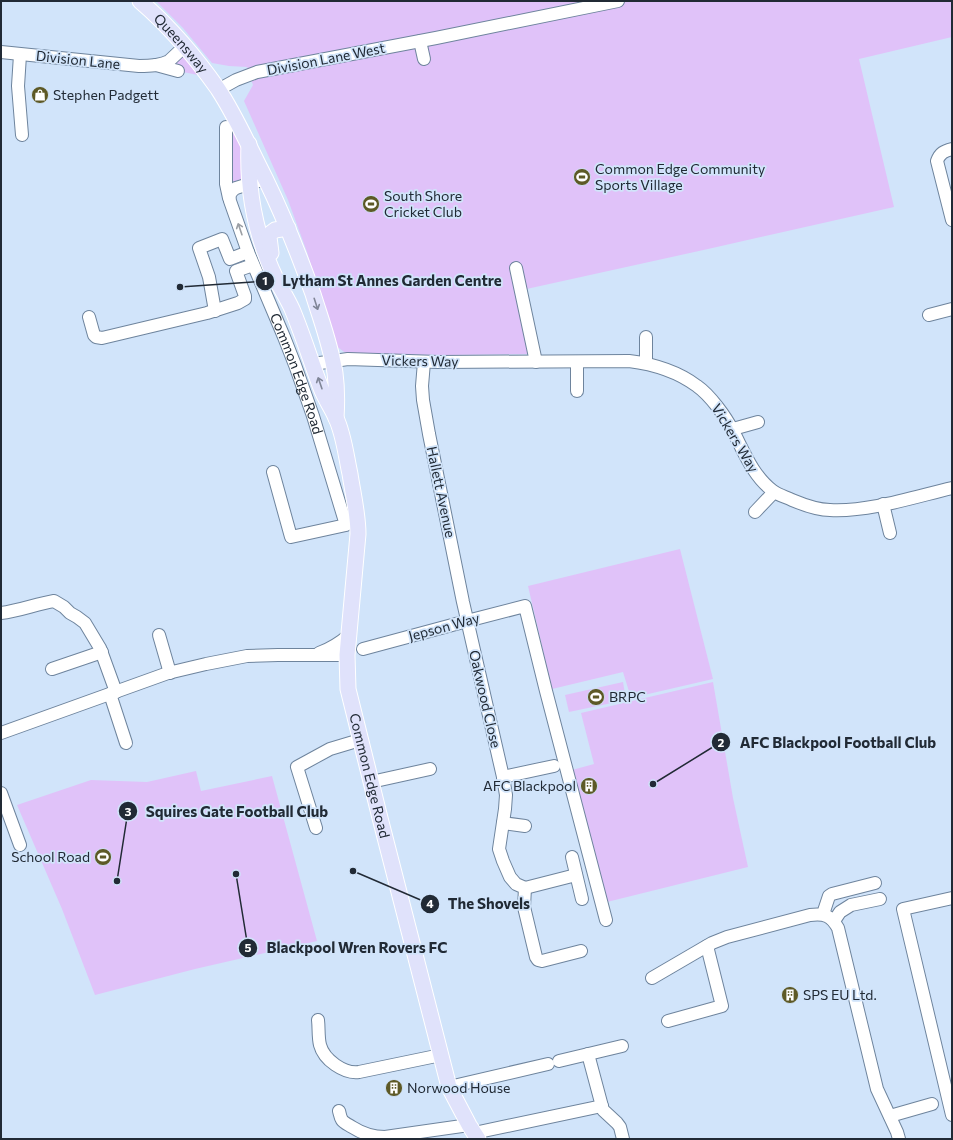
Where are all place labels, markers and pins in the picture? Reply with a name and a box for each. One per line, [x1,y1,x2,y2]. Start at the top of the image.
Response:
shop icon: Stephen Padgett [30,85,50,105]
place label: Stephen Padgett [53,86,159,103]
place label: Common Edge Community Sports Village [595,160,765,193]
sports icon: Common Edge Community Sports Village [572,167,592,187]
place label: South Shore Cricket Club [384,187,462,220]
sports icon: South Shore Cricket Club [361,194,381,214]
callout: Lytham St Annes Garden Centre [255,268,510,295]
sports icon: BRPC [586,687,606,707]
place label: BRPC [609,688,646,705]
callout: AFC Blackpool Football Club [711,729,944,756]
building icon: AFC Blackpool [579,776,599,796]
place label: AFC Blackpool [483,777,576,794]
callout: Squires Gate Football Club [118,798,337,825]
sports icon: School Road [93,847,113,867]
place label: School Road [11,848,90,865]
callout: The Shovels [420,891,538,918]
callout: Blackpool Wren Rovers FC [238,934,455,961]
building icon: SPS EU Ltd. [780,985,800,1005]
place label: SPS EU Ltd. [803,986,877,1003]
building icon: Norwood House [384,1078,404,1098]
place label: Norwood House [407,1079,510,1096]

